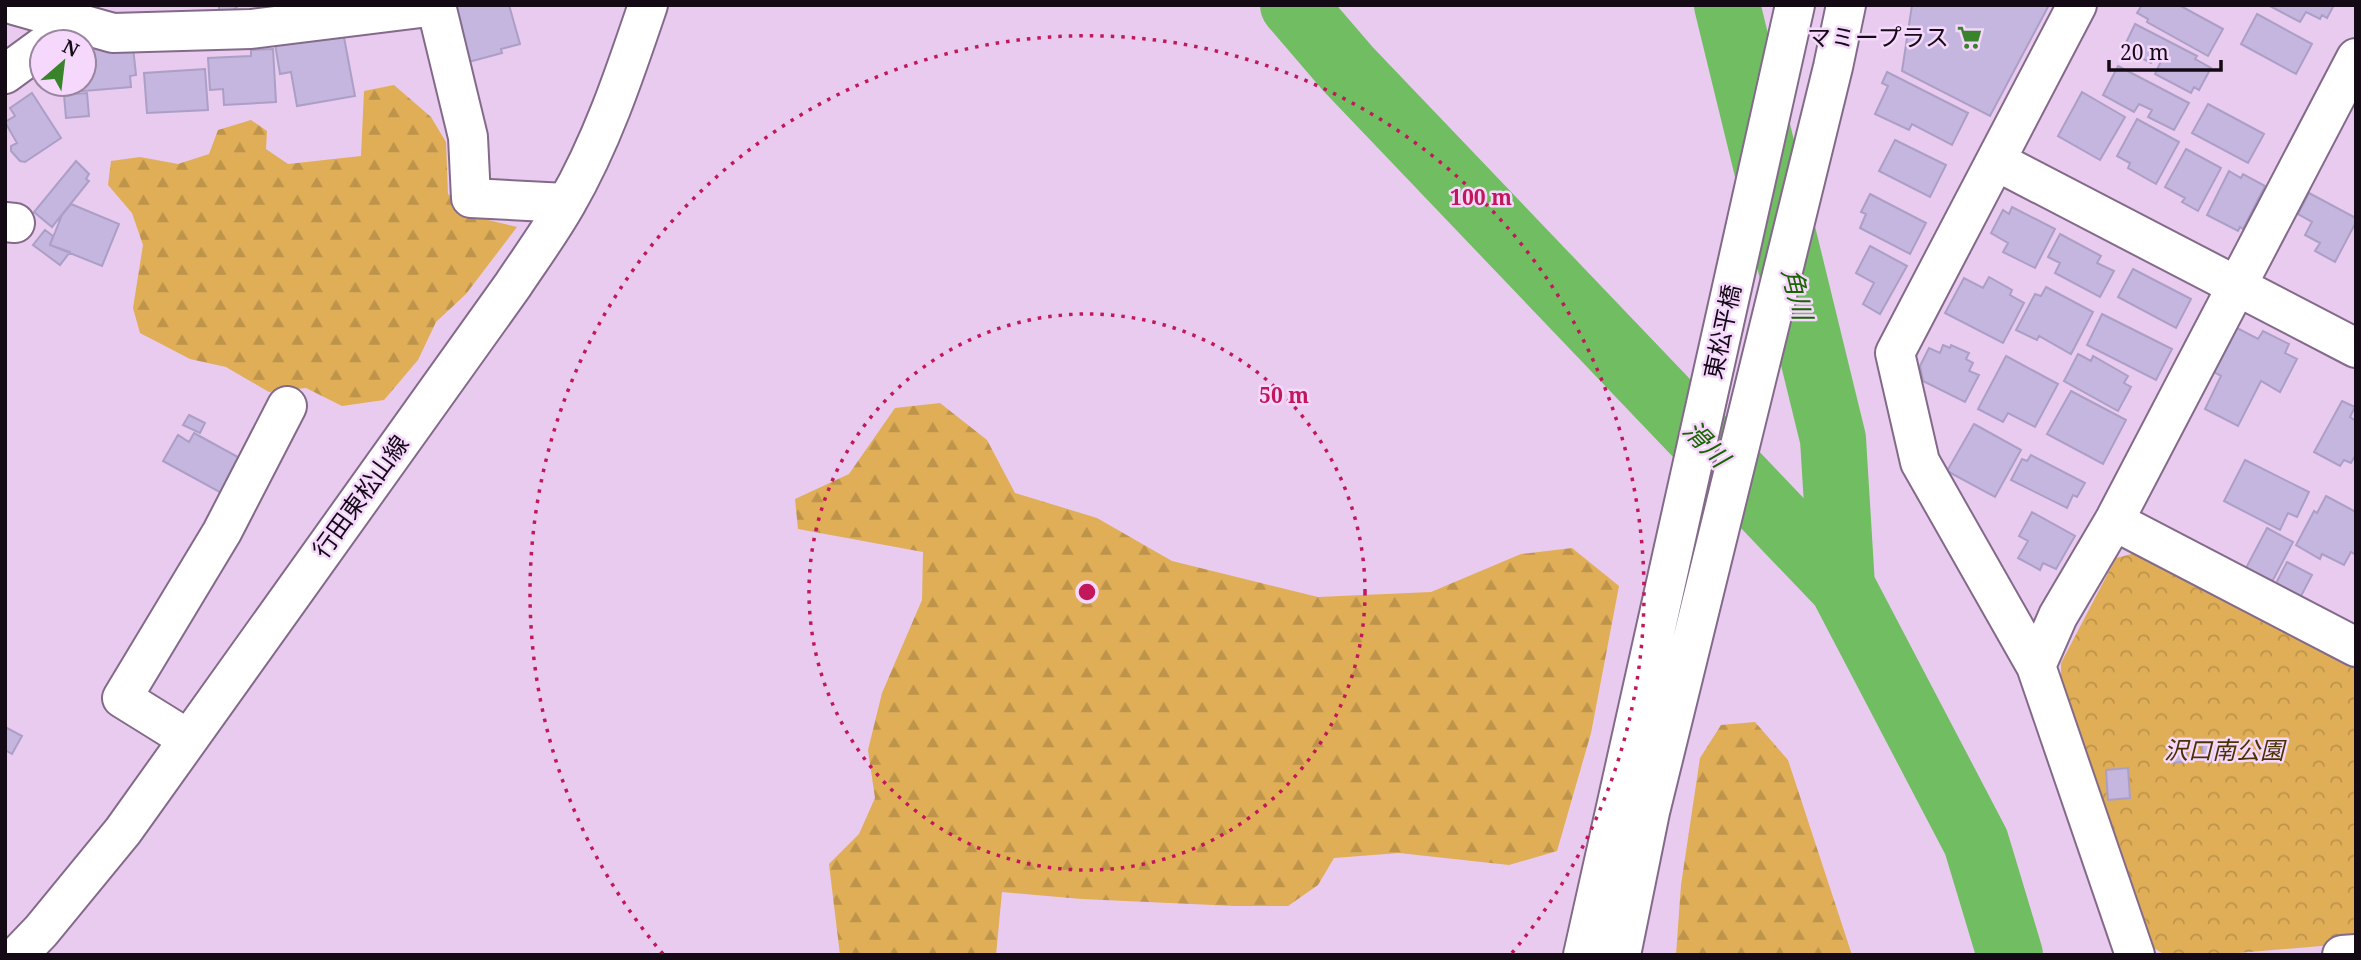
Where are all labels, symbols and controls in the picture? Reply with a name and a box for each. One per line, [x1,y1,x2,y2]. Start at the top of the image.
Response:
place label: マミープラス [1807,20,1949,53]
supermarket icon: マミープラス [1955,24,1983,52]
north arrow [28,28,98,98]
scale bar [2109,28,2221,72]
text: N [58,33,84,63]
text: 20 m [2120,38,2169,66]
text: 100 m [1450,183,1512,211]
water label: 角川 [1774,264,1822,326]
street label: 東松平橋 [1695,281,1748,382]
text: 50 m [1259,381,1309,409]
water label: 滑川 [1676,412,1740,477]
street label: 行田東松山線 [304,428,415,564]
centre of rings [1075,580,1099,604]
park label: 沢口南公園 [2164,733,2287,766]

